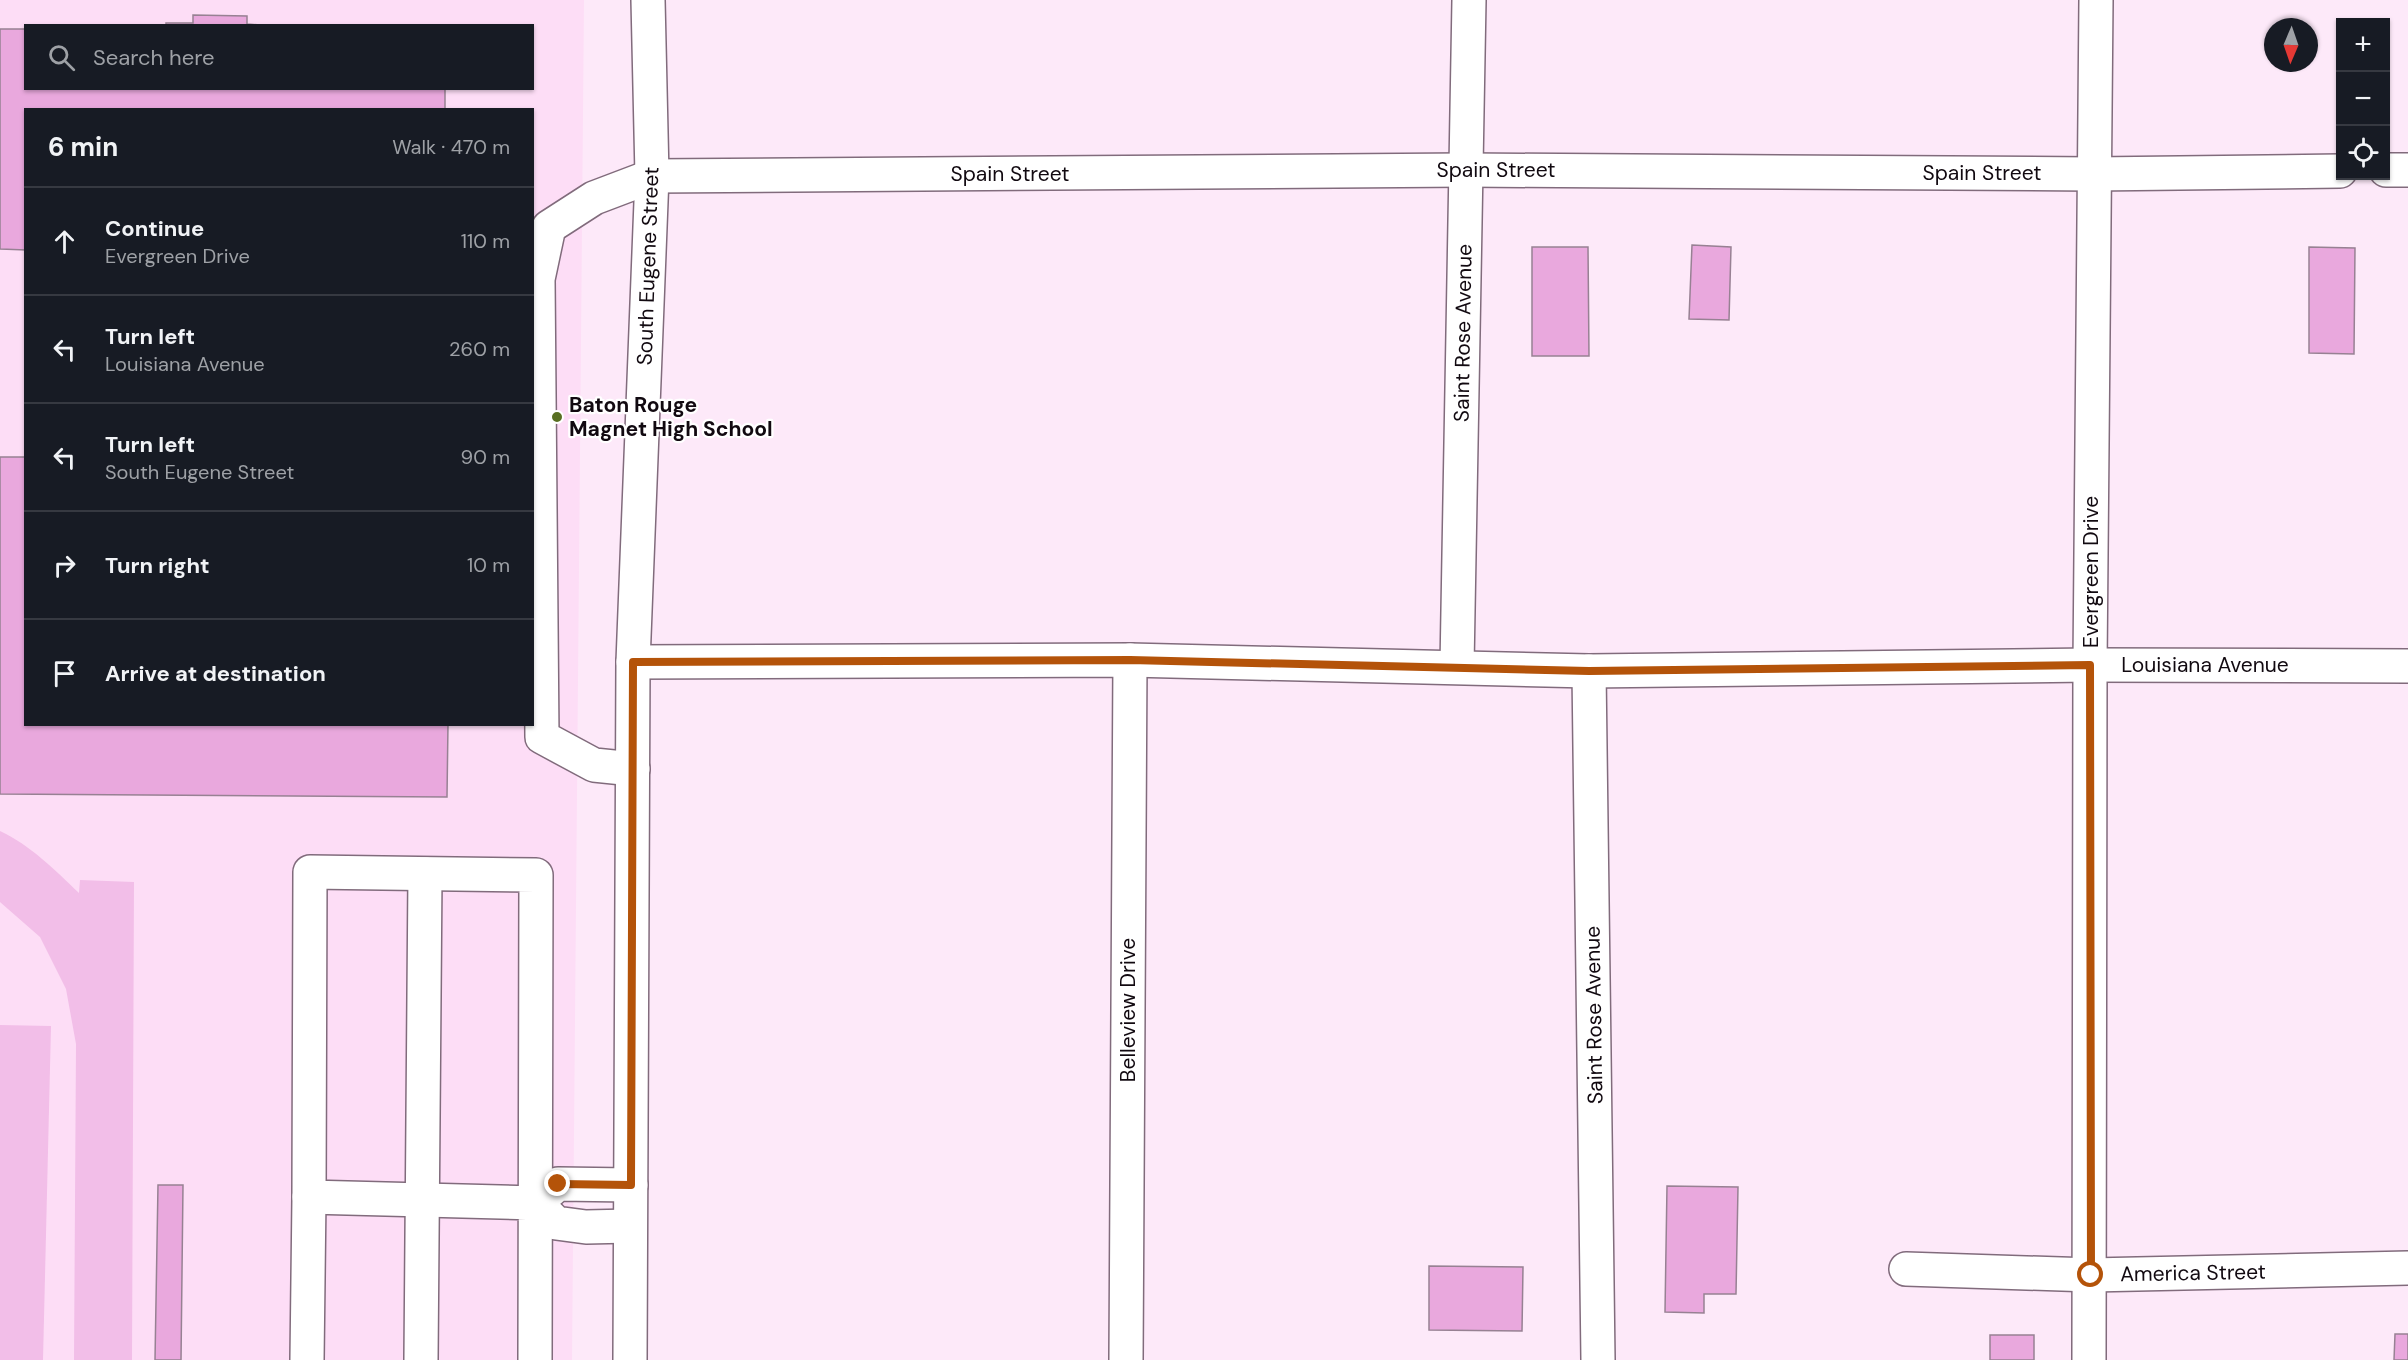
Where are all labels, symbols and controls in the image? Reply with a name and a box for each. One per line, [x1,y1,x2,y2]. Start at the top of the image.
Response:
north arrow [2264,18,2318,72]
map controls [2336,18,2390,180]
button: + [2336,18,2390,72]
search box [24,24,534,90]
icon: search [45,41,78,74]
text: Search here [93,43,214,72]
button: − [2336,72,2390,126]
button: locate [2336,126,2390,180]
text: 6 min [48,130,118,164]
text: Walk · 470 m [392,134,510,160]
street label: Spain Street [1437,156,1555,184]
street label: Spain Street [1923,159,2041,187]
street label: Spain Street [951,160,1069,188]
street label: South Eugene Street [631,166,665,366]
text: Continue [105,214,204,243]
icon: ahead [48,225,81,258]
text: 110 m [461,228,510,254]
text: Evergreen Drive [105,243,250,269]
street label: Saint Rose Avenue [1447,244,1479,422]
text: Turn left [105,322,195,351]
icon: left [48,333,81,366]
text: 260 m [449,336,510,362]
text: Louisiana Avenue [105,351,265,377]
place label: Baton Rouge Magnet High School [569,391,773,443]
marker: Baton Rouge Magnet High School [550,410,564,424]
text: Turn left [105,430,195,459]
icon: left [48,441,81,474]
text: 90 m [461,444,510,470]
text: South Eugene Street [105,459,294,485]
street label: Evergreen Drive [2077,496,2105,648]
icon: right [48,549,81,582]
text: Turn right [105,551,210,580]
text: 10 m [467,552,510,578]
street label: Louisiana Avenue [2121,651,2289,679]
icon: arrive [48,657,81,690]
text: Arrive at destination [105,659,326,688]
street label: Saint Rose Avenue [1578,926,1610,1104]
street label: Belleview Drive [1114,938,1142,1082]
route end [544,1170,570,1196]
street label: America Street [2120,1258,2266,1288]
route start [2077,1261,2103,1287]

